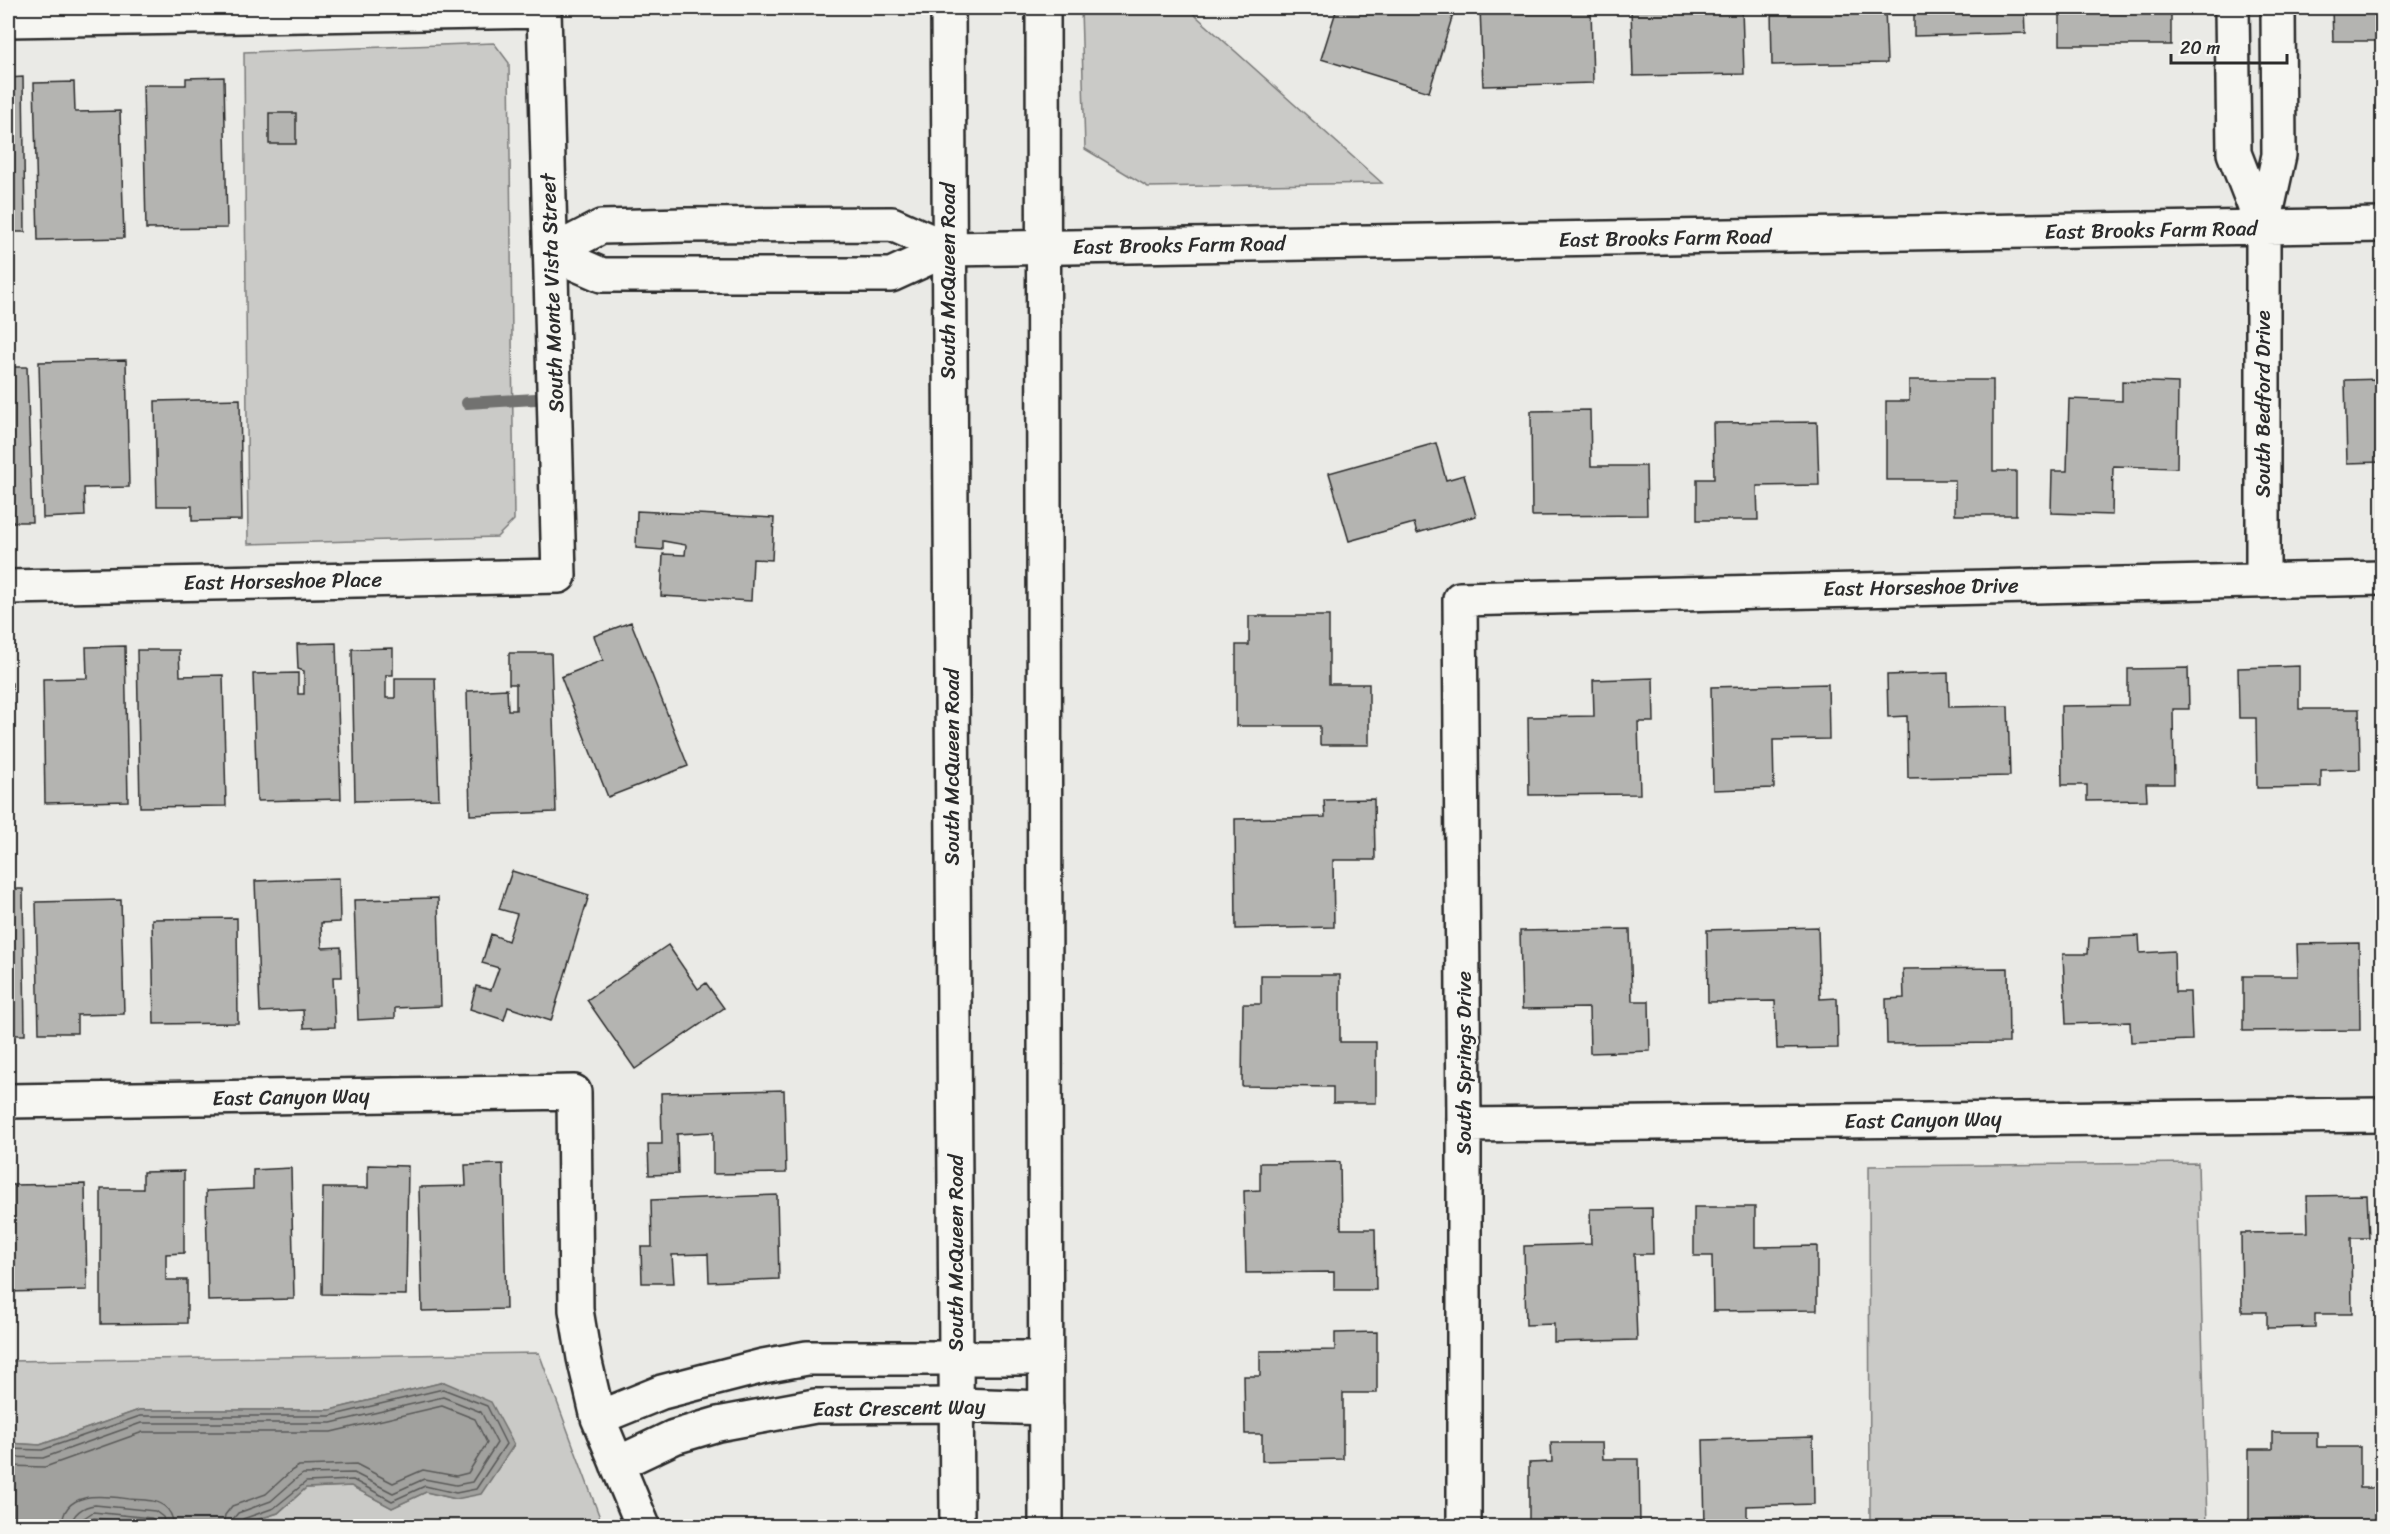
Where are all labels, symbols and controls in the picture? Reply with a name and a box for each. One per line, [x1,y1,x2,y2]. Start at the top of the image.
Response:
scale bar [2171,27,2286,65]
text: 20 m [2180,32,2220,64]
street label: South Monte Vista Street [529,171,575,413]
street label: South McQueen Road [929,181,967,379]
street label: East Brooks Farm Road [2044,209,2260,251]
street label: East Brooks Farm Road [1558,217,1774,259]
street label: East Brooks Farm Road [1072,224,1288,266]
street label: South Bedford Drive [2244,310,2282,498]
street label: East Horseshoe Place [183,560,383,602]
street label: East Horseshoe Drive [1823,566,2019,608]
street label: South McQueen Road [933,667,971,865]
street label: South Springs Drive [1445,971,1483,1155]
street label: East Canyon Way [212,1077,370,1117]
street label: East Canyon Way [1844,1100,2002,1140]
street label: South McQueen Road [937,1153,975,1351]
street label: East Crescent Way [812,1387,986,1429]

